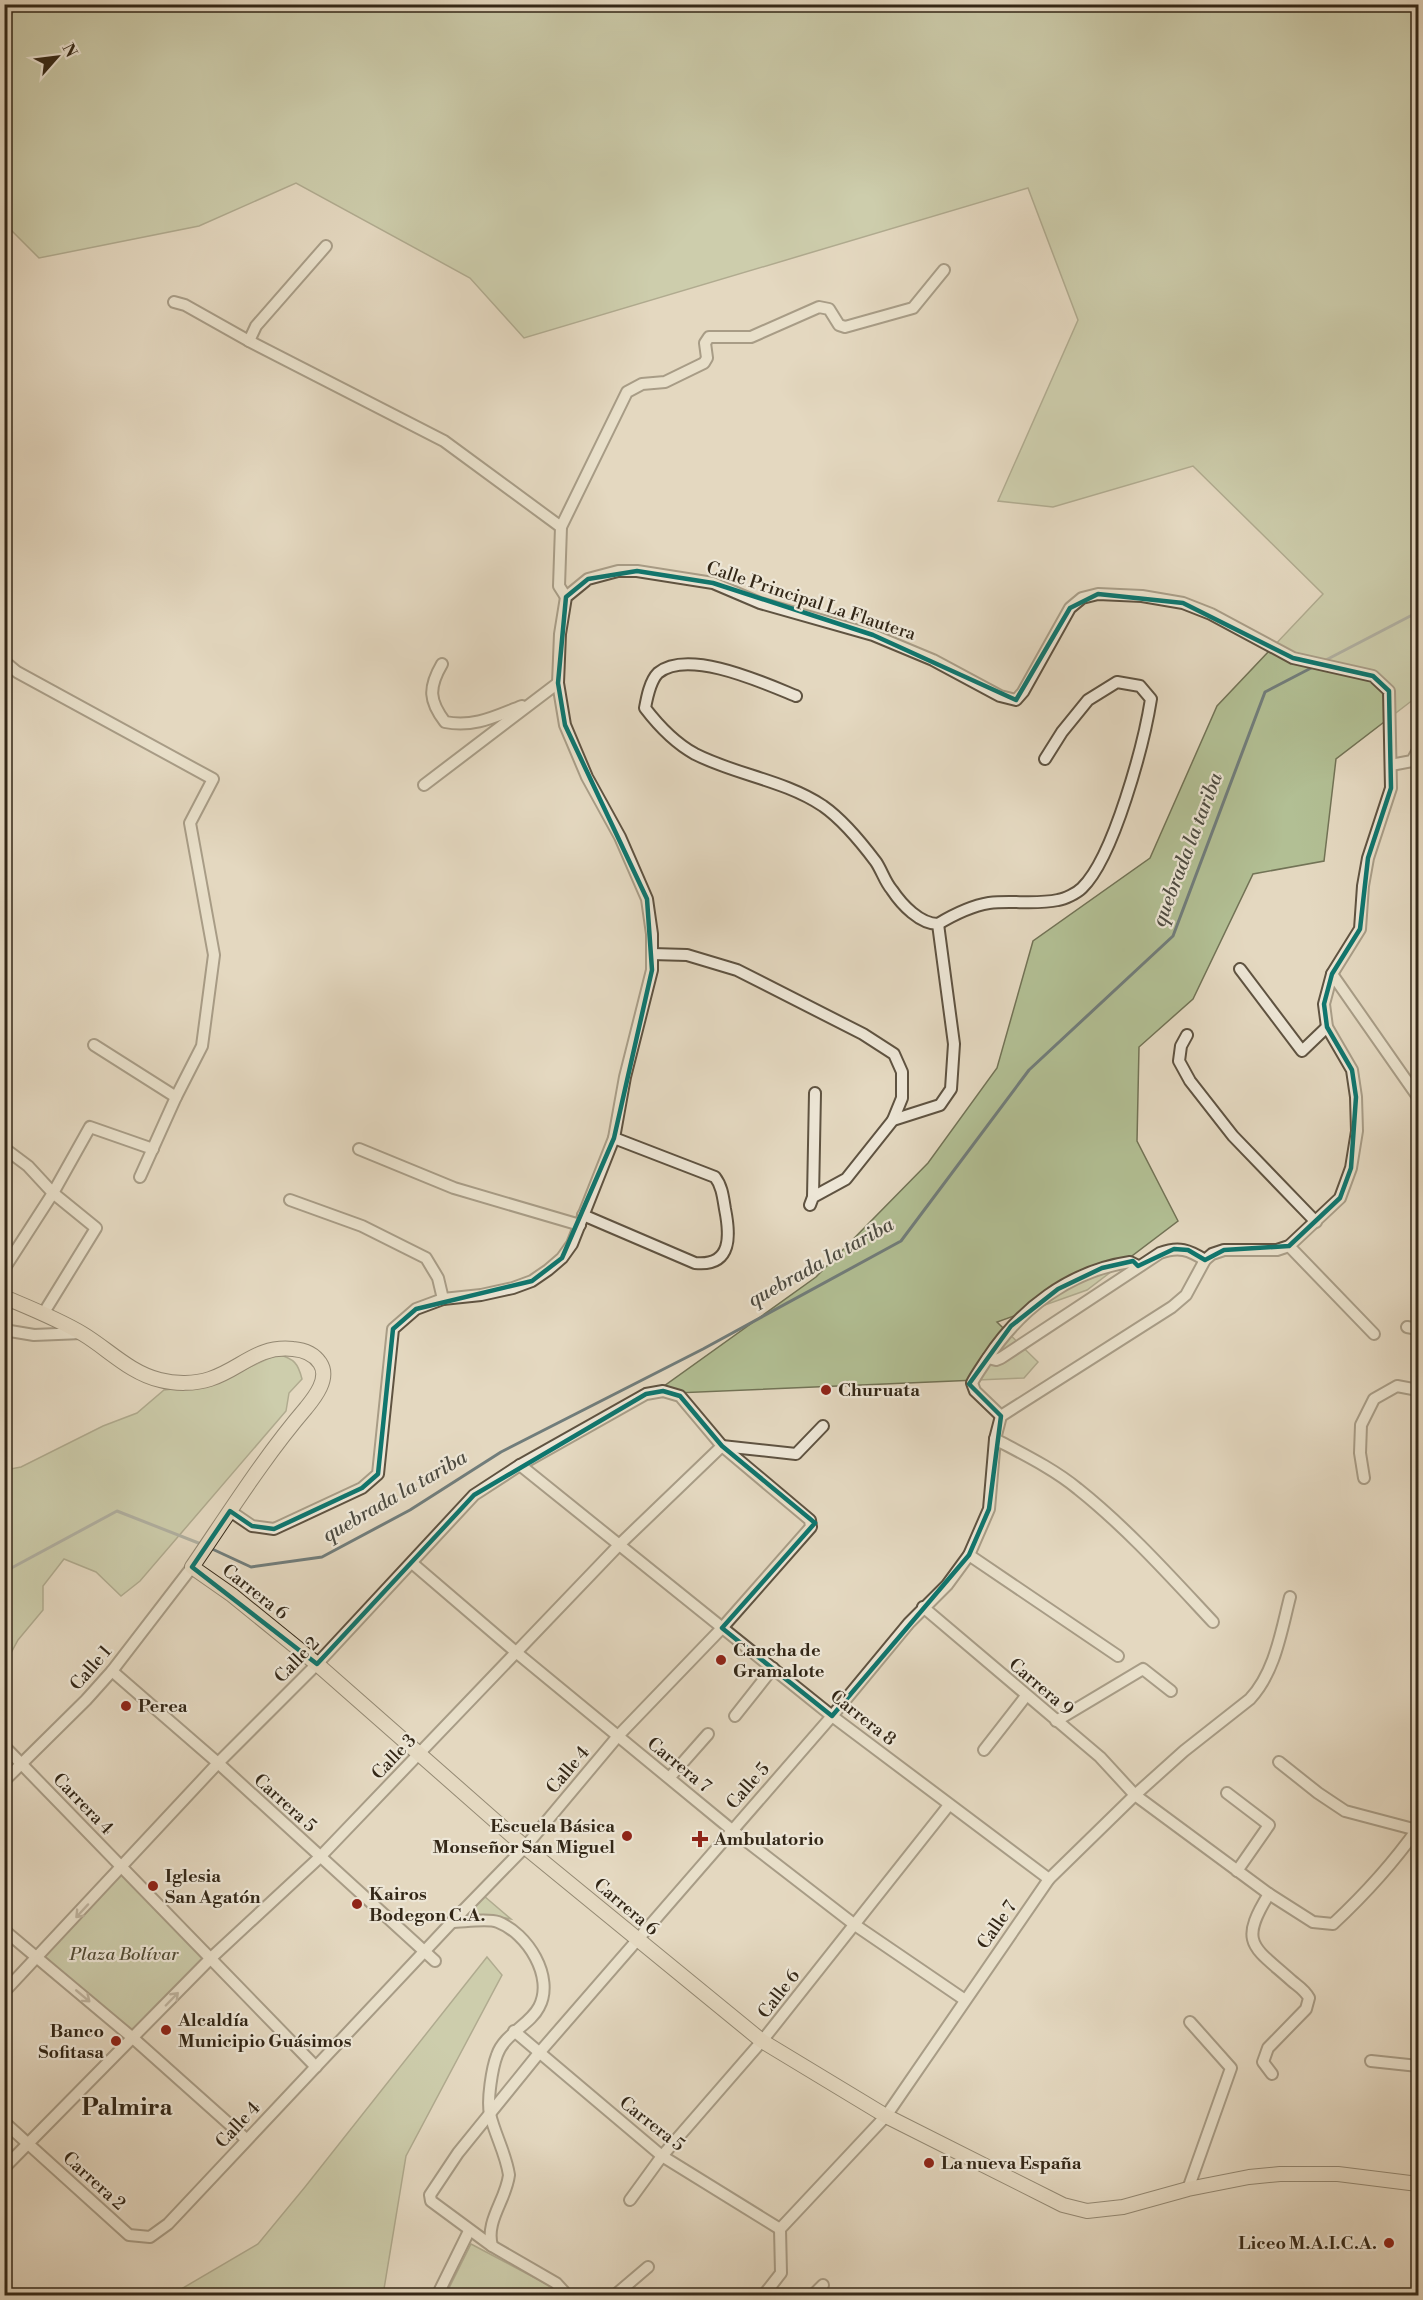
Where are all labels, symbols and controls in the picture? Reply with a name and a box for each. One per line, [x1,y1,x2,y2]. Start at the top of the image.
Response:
north arrow [27,27,87,87]
text: N [58,40,81,61]
street label: Calle Principal La Flautera [703,556,920,646]
water label: quebrada la tariba [1147,769,1229,930]
water label: quebrada la tariba [744,1212,899,1313]
place label: Churuata [838,1379,920,1402]
marker: Churuata [819,1383,833,1397]
water label: quebrada la tariba [318,1445,473,1549]
street label: Carrera 6 [217,1559,293,1625]
street label: Calle 2 [270,1632,324,1688]
place label: Cancha de Gramalote [733,1639,825,1683]
street label: Calle 1 [65,1640,117,1695]
marker: Cancha de Gramalote [714,1653,728,1667]
street label: Carrera 9 [1004,1653,1078,1721]
street label: Carrera 8 [825,1685,901,1751]
place label: Perea [138,1695,188,1718]
marker: Perea [119,1699,133,1713]
street label: Calle 3 [367,1729,421,1785]
street label: Carrera 7 [642,1732,716,1798]
street label: Calle 4 [541,1741,595,1799]
street label: Calle 5 [721,1758,775,1814]
street label: Carrera 4 [48,1768,118,1840]
street label: Carrera 5 [249,1769,321,1837]
place label: Escuela Básica Monseñor San Miguel [432,1815,615,1859]
place label: Ambulatorio [713,1828,824,1851]
marker: Escuela Básica Monseñor San Miguel [620,1829,634,1843]
marker: Ambulatorio [691,1830,709,1848]
place label: Iglesia San Agatón [165,1865,261,1909]
street label: Carrera 6 [589,1873,663,1941]
marker: Iglesia San Agatón [146,1879,160,1893]
place label: Kairos Bodegon C.A. [369,1883,485,1927]
street label: Calle 7 [972,1896,1022,1954]
marker: Kairos Bodegon C.A. [350,1897,364,1911]
one-way arrow [75,1903,89,1918]
park label: Plaza Bolívar [68,1943,179,1966]
street label: Calle 6 [753,1965,805,2023]
one-way arrow [75,1989,90,2003]
one-way arrow [165,1991,180,2006]
place label: Alcaldía Municipio Guásimos [177,2009,352,2053]
place label: Banco Sofitasa [38,2020,104,2064]
marker: Alcaldía Municipio Guásimos [159,2023,173,2037]
marker: Banco Sofitasa [109,2034,123,2048]
street label: Carrera 5 [615,2091,689,2157]
district label: Palmira [81,2093,174,2123]
street label: Calle 4 [211,2097,266,2153]
street label: Carrera 2 [58,2147,130,2215]
place label: La nueva España [941,2152,1082,2175]
marker: La nueva España [922,2156,936,2170]
place label: Liceo M.A.I.C.A. [1238,2232,1377,2255]
marker: Liceo M.A.I.C.A. [1382,2236,1396,2250]

